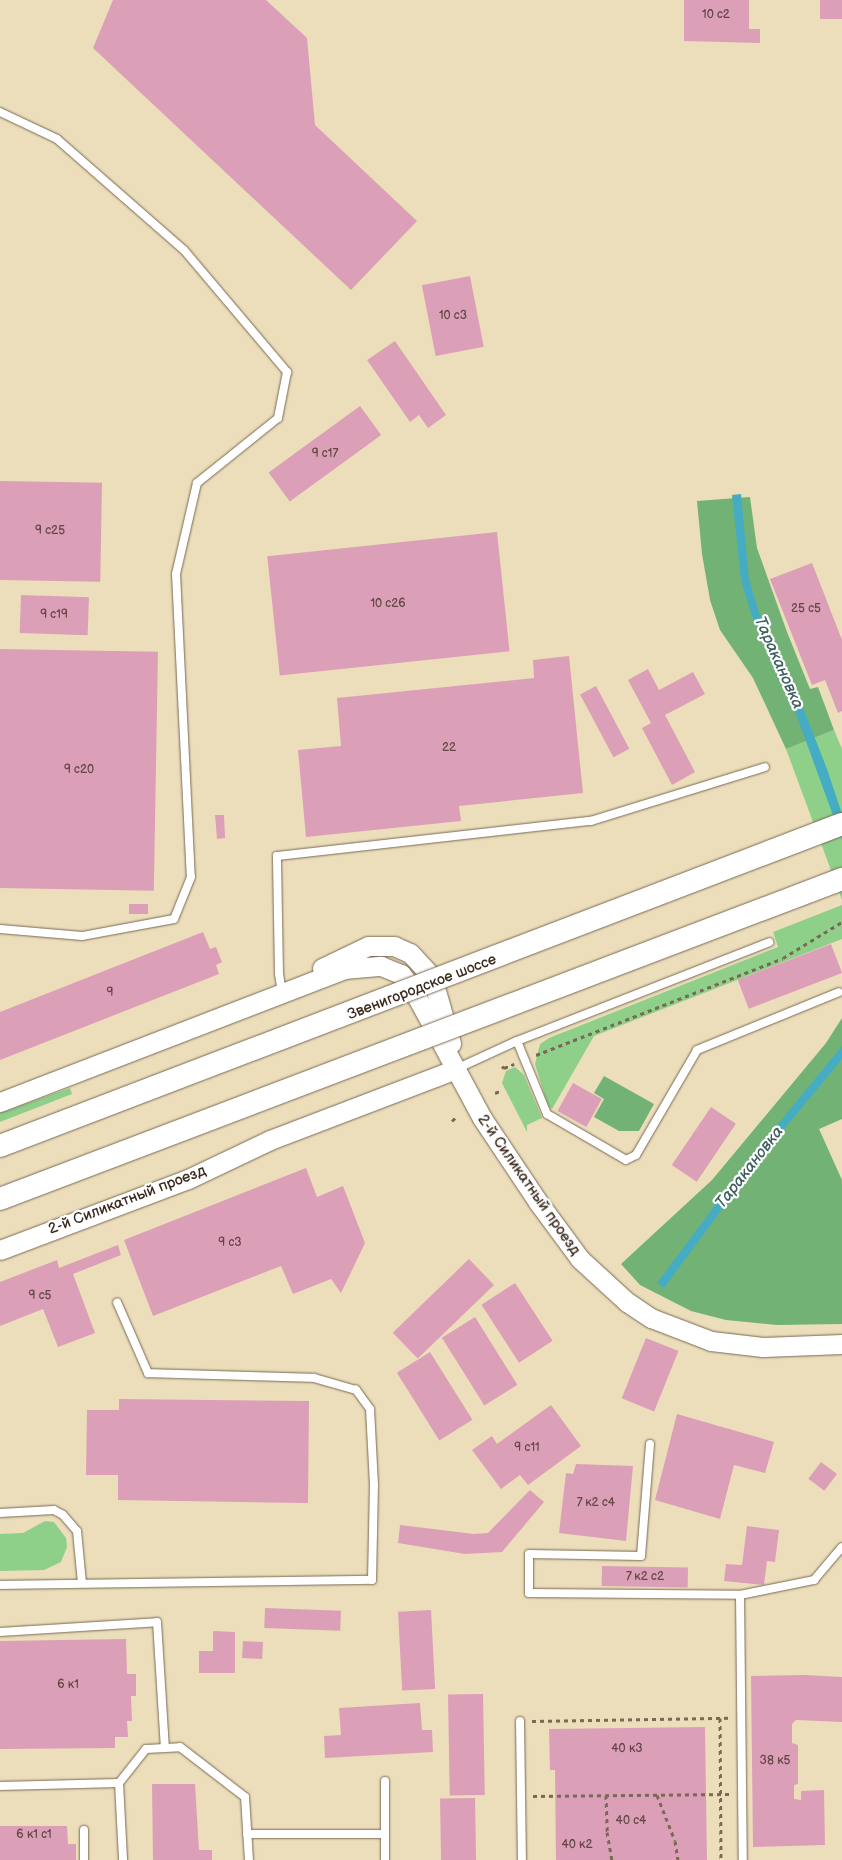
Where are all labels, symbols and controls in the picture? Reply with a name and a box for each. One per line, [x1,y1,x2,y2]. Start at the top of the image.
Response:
house number: 10 с2 [702,8,730,22]
house number: 10 с3 [439,309,467,323]
house number: 9 с17 [312,447,338,461]
house number: 9 с25 [35,524,65,538]
house number: 10 с26 [370,597,406,611]
house number: 25 с5 [791,602,821,616]
house number: 9 с19 [40,608,68,622]
water label: Таракановка [749,614,807,712]
house number: 22 [442,741,456,755]
house number: 9 с20 [64,763,94,777]
street label: Звенигородское шоссе [345,950,499,1024]
house number: 9 [107,986,113,1000]
street label: 2-й Силикатный проезд [474,1111,584,1259]
water label: Таракановка [712,1123,788,1213]
street label: 2-й Силикатный проезд [46,1162,208,1238]
house number: 9 с3 [218,1236,242,1250]
house number: 9 с5 [29,1289,51,1303]
house number: 9 с11 [514,1441,540,1455]
house number: 7 к2 с4 [576,1496,616,1510]
house number: 7 к2 с2 [626,1570,664,1584]
house number: 6 к1 [57,1678,79,1692]
house number: 40 к3 [611,1742,643,1756]
house number: 38 к5 [760,1754,790,1768]
house number: 40 с4 [616,1814,646,1828]
house number: 6 к1 с1 [16,1828,52,1842]
house number: 40 к2 [561,1838,593,1852]

